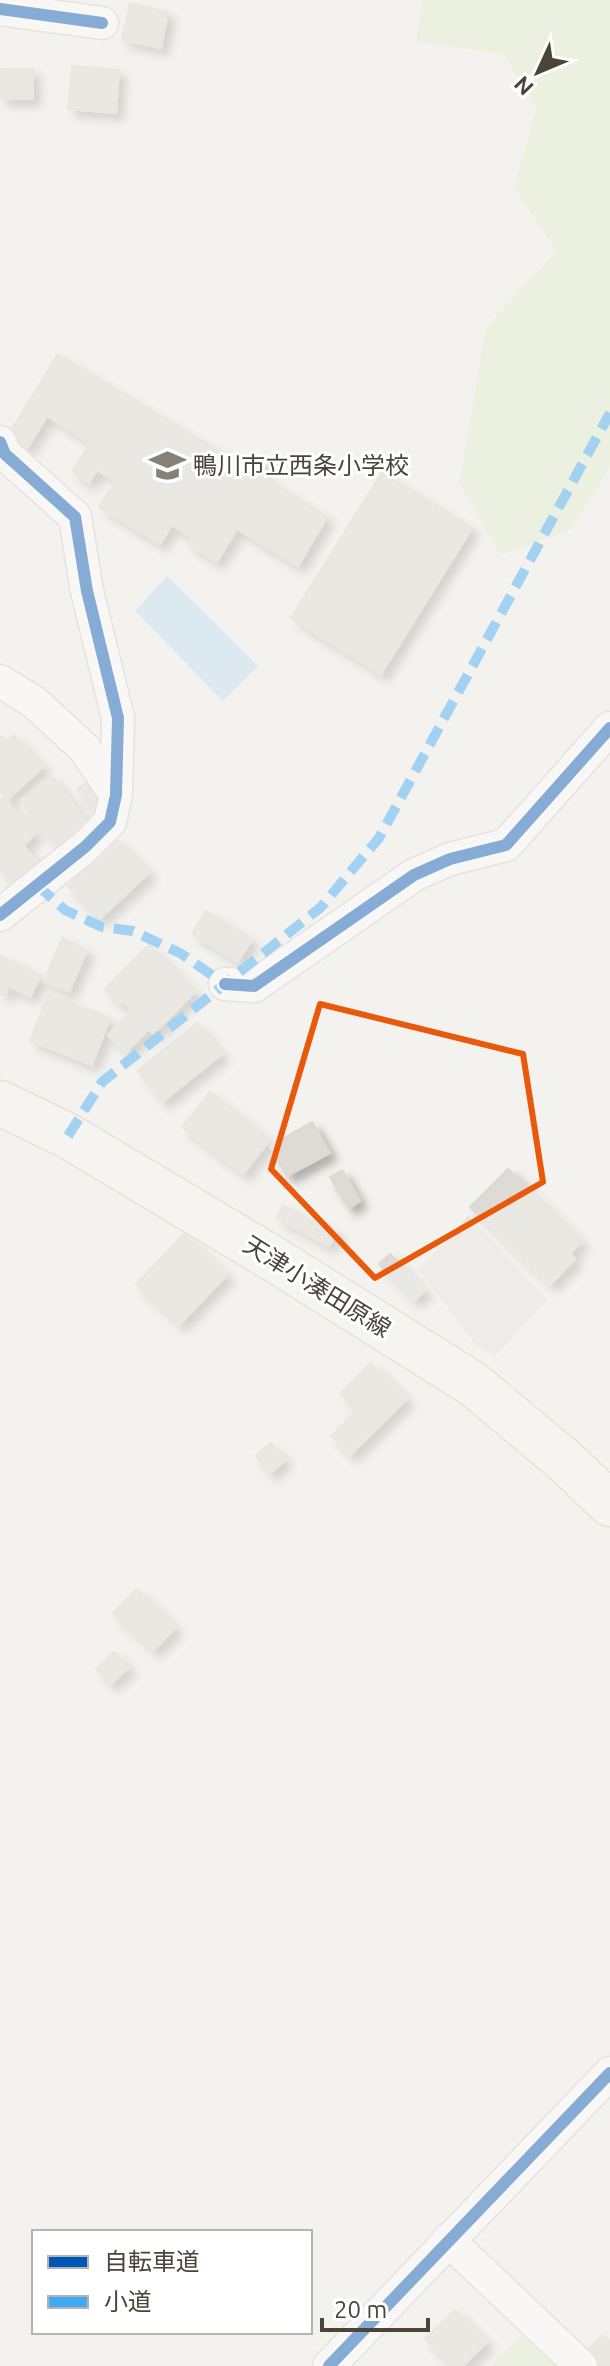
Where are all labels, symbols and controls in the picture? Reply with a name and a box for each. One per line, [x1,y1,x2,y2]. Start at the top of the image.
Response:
north arrow [498,32,578,112]
text: N [509,72,538,101]
school or university icon: 鴨川市立西条小学校 [148,447,186,485]
place label: 鴨川市立西条小学校 [193,452,409,479]
street label: 天津小湊田原線 [239,1231,396,1343]
legend [32,2230,312,2334]
text: 自転車道 [104,2248,200,2275]
scale bar [322,2282,428,2332]
text: 小道 [104,2288,152,2315]
text: 20 m [334,2296,387,2323]

